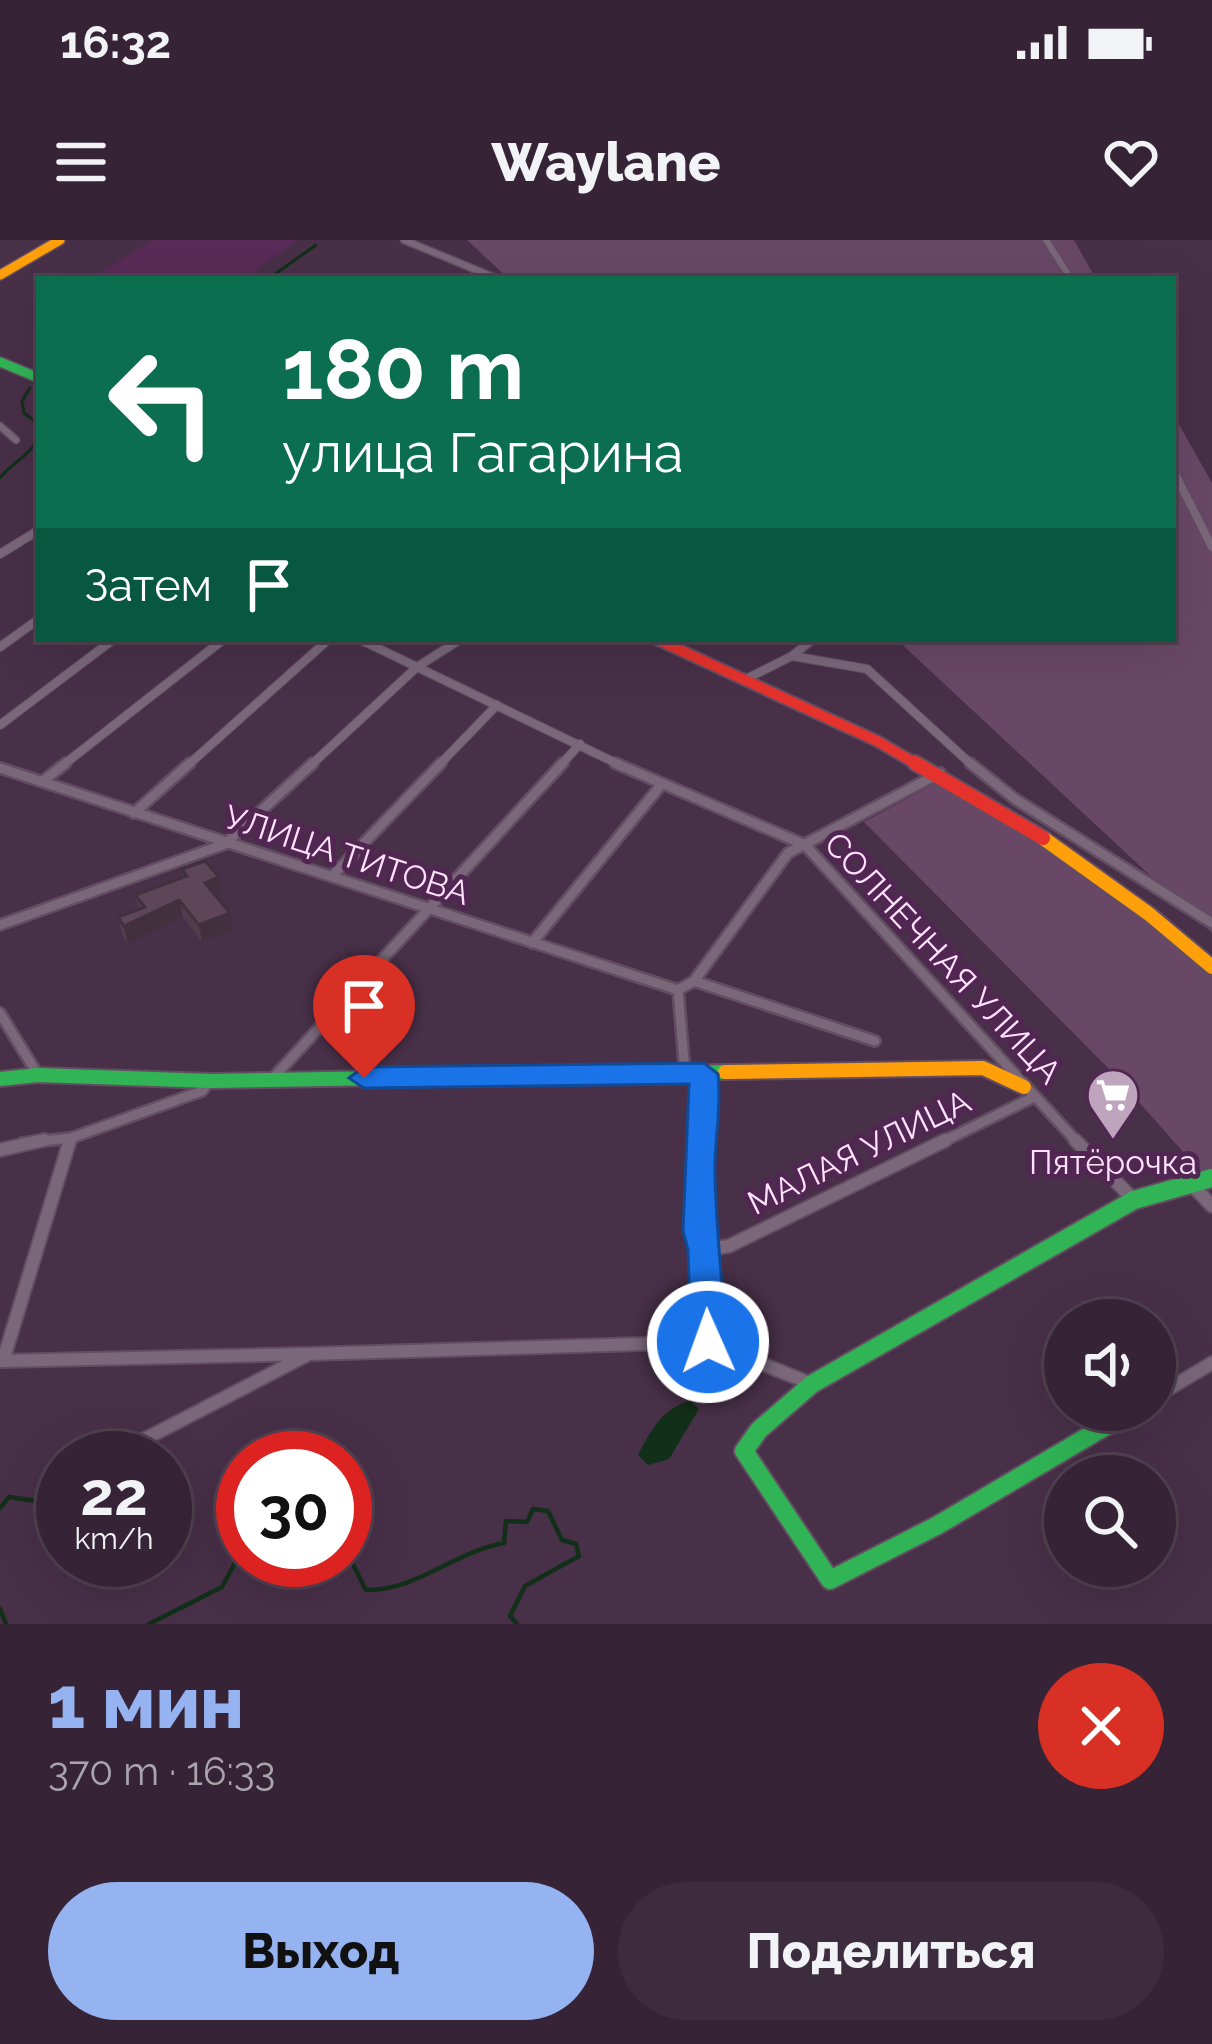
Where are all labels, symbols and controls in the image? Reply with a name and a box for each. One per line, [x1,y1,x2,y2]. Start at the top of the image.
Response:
text: 16:32 [60,16,171,69]
icon: menu [48,129,114,195]
icon: heart [1098,129,1164,195]
text: Waylane [491,130,721,194]
text: 180 m [282,320,524,419]
icon: left [84,324,240,480]
text: улица Гагарина [282,421,683,485]
icon: arrive [236,552,302,618]
text: Затем [84,559,212,612]
street label: УЛИЦА ТИТОВА [220,797,474,913]
street label: СОЛНЕЧНАЯ УЛИЦА [817,824,1069,1092]
pin [313,955,415,1078]
icon: arrive [331,973,397,1039]
supermarket icon: Пятёрочка [1085,1067,1141,1141]
street label: МАЛАЯ УЛИЦА [741,1081,977,1223]
place label: Пятёрочка [1029,1143,1197,1182]
position arrow [645,1279,771,1405]
map controls [1044,1299,1176,1587]
button: sound [1044,1299,1176,1431]
speed limit sign: 30 [216,1431,372,1587]
button: search [1044,1455,1176,1587]
text: 22 [80,1459,148,1529]
text: km/h [74,1521,154,1556]
text: 1 мин [48,1660,244,1745]
button: close [1038,1663,1164,1789]
text: 370 m · 16:33 [48,1748,275,1794]
button: Выход [48,1882,594,2020]
button: Поделиться [618,1882,1164,2020]

